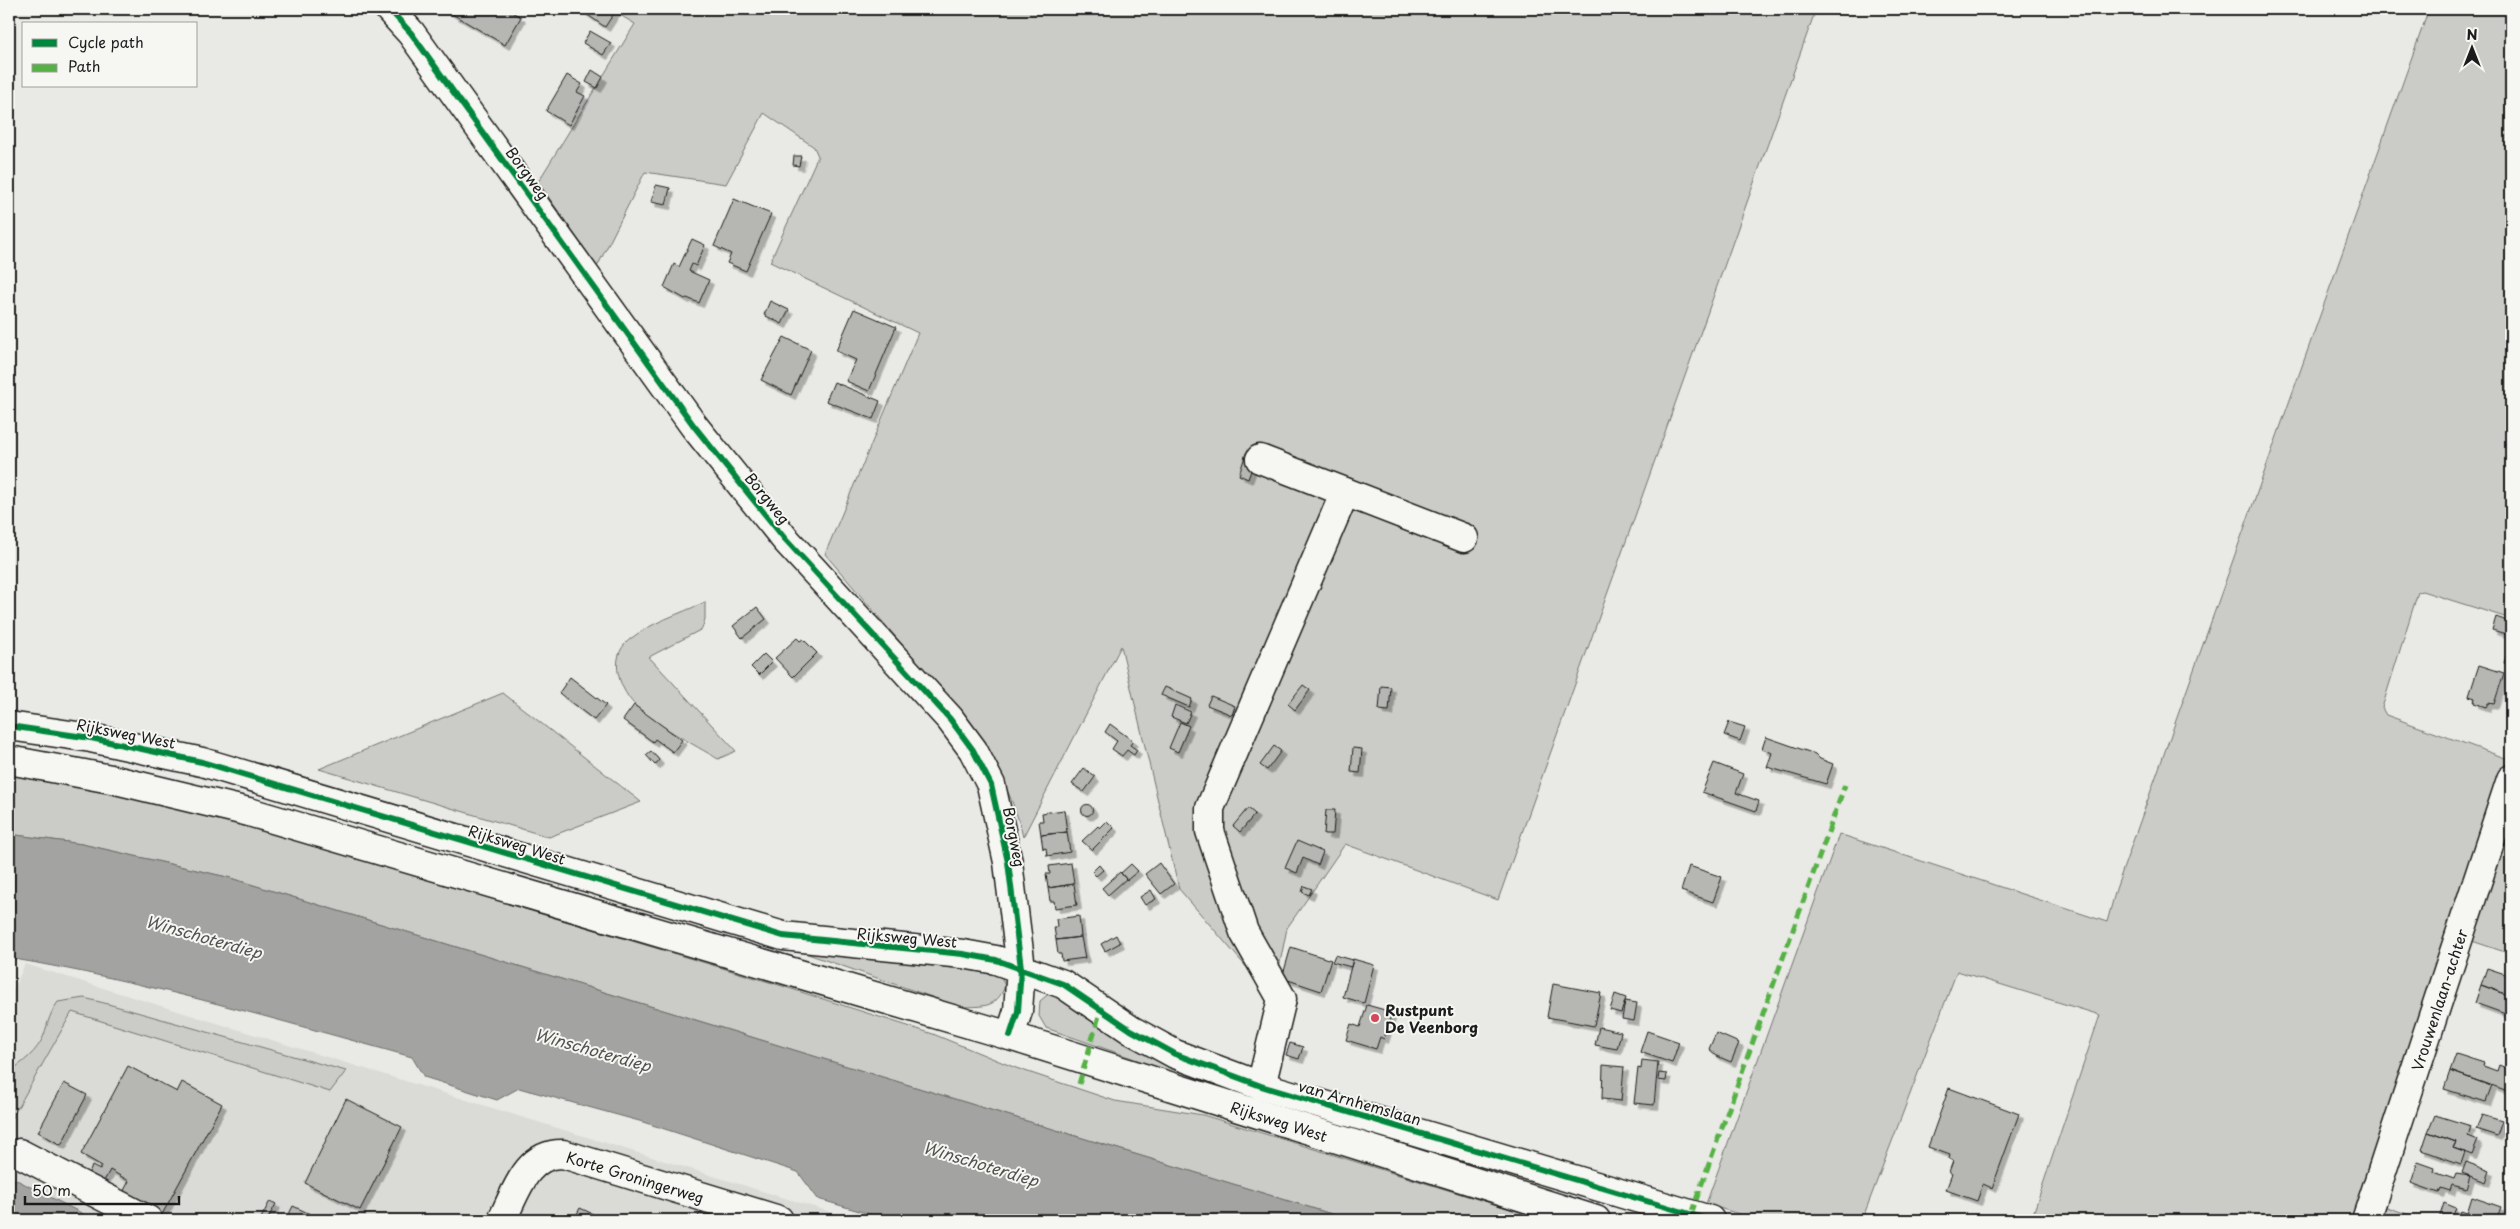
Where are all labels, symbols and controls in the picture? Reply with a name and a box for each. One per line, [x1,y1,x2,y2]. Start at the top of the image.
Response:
legend [22,22,198,88]
north arrow [2448,22,2498,72]
text: N [2466,24,2478,45]
text: Cycle path [68,30,144,53]
text: Path [68,54,100,77]
street label: Borgweg [501,142,555,204]
street label: Borgweg [740,467,796,529]
street label: Rijksweg West [74,712,178,754]
street label: Borgweg [998,805,1032,869]
street label: Rijksweg West [466,818,568,870]
water label: Winschoterdiep [143,908,266,964]
street label: Rijksweg West [856,921,958,953]
street label: Vrouwenlaan-achter [2404,926,2473,1074]
place label: Rustpunt De Veenborg [1385,998,1478,1038]
marker: Rustpunt De Veenborg [1369,1012,1381,1024]
water label: Winschoterdiep [532,1021,655,1077]
street label: van Arnhemslaan [1296,1073,1424,1131]
street label: Rijksweg West [1228,1094,1331,1147]
water label: Winschoterdiep [920,1134,1043,1192]
street label: Korte Groningerweg [564,1144,707,1208]
scale bar [25,1174,179,1206]
text: 50 m [32,1178,71,1201]

